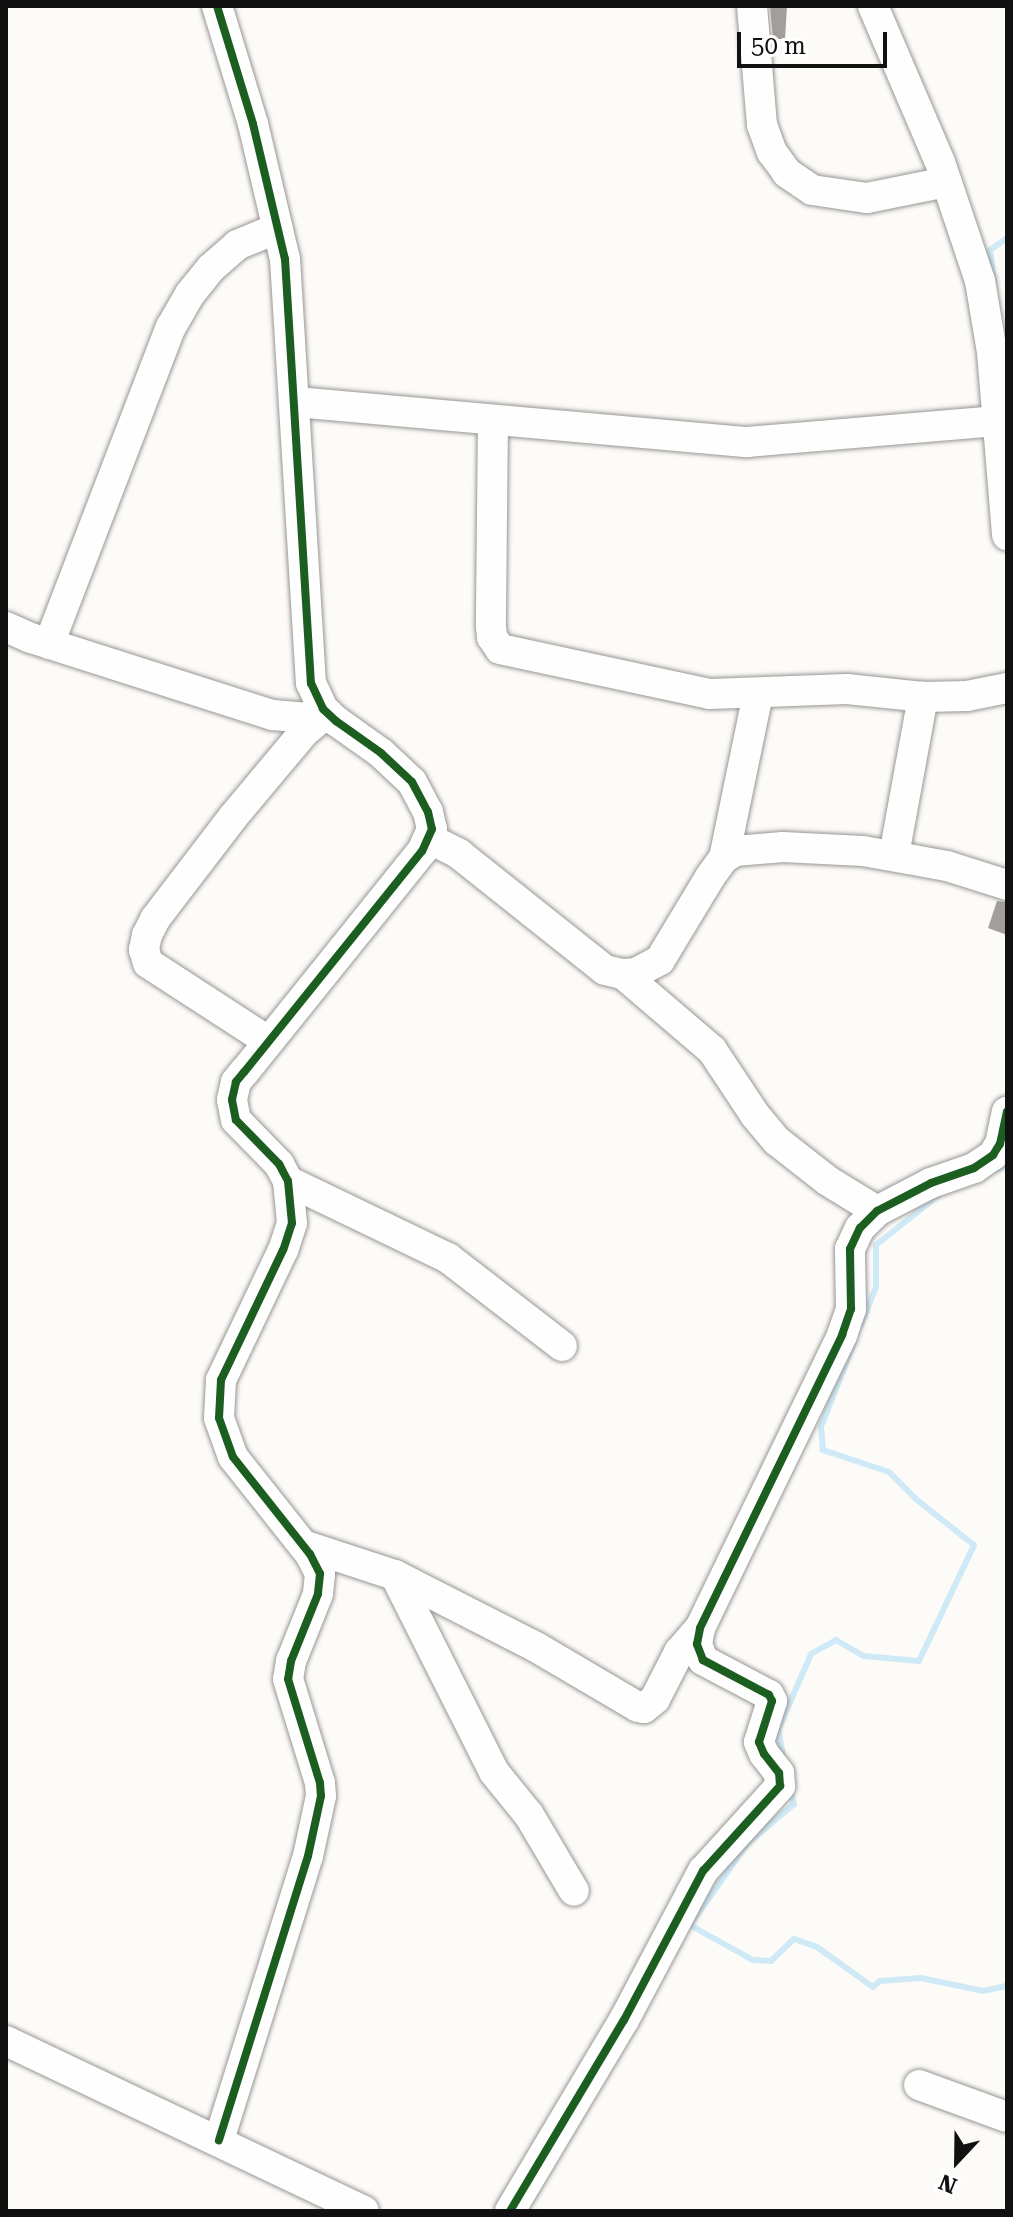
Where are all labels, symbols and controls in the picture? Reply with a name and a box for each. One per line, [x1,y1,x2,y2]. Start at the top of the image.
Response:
scale bar [741,16,891,66]
text: 50 m [751,32,806,60]
north arrow [917,2121,997,2201]
text: N [935,2169,960,2198]

